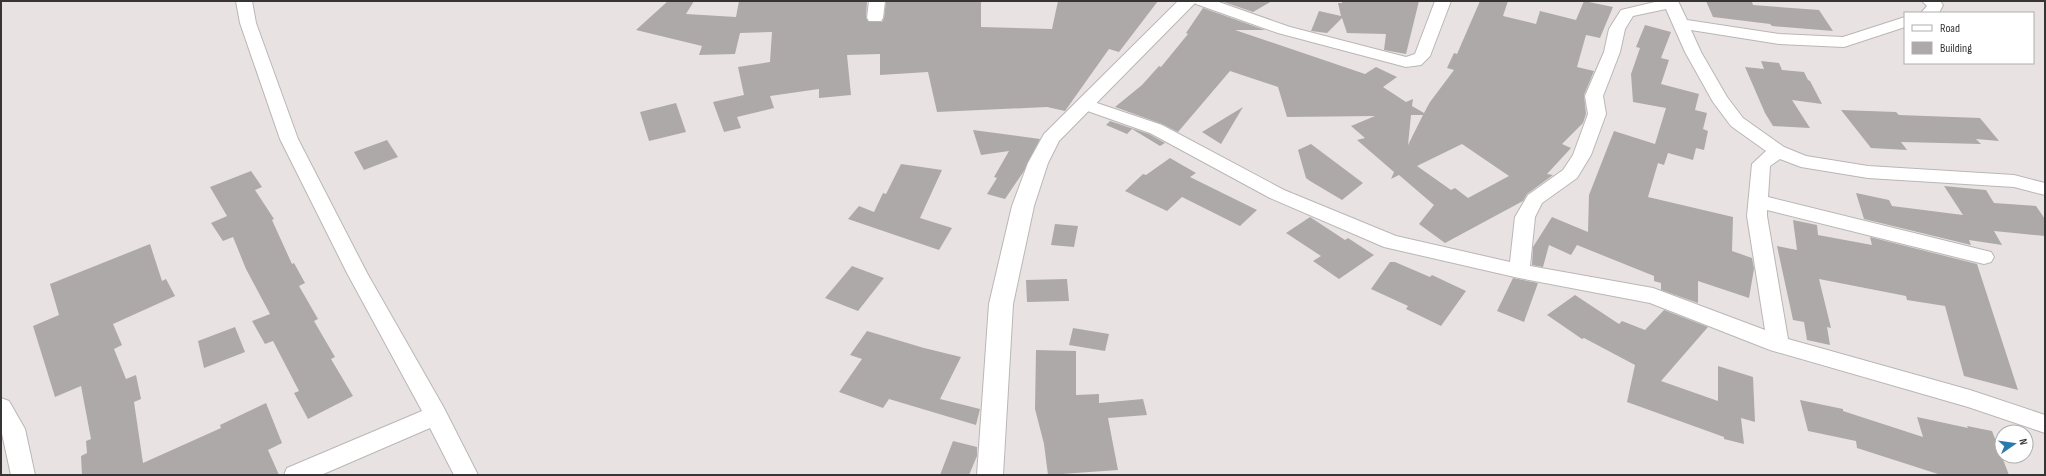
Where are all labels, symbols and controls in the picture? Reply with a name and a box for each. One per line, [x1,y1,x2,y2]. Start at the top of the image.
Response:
legend [1904,12,2034,64]
text: Road [1940,21,1960,36]
text: Building [1940,41,1972,56]
north arrow [1994,424,2034,464]
text: N [2016,438,2030,446]

